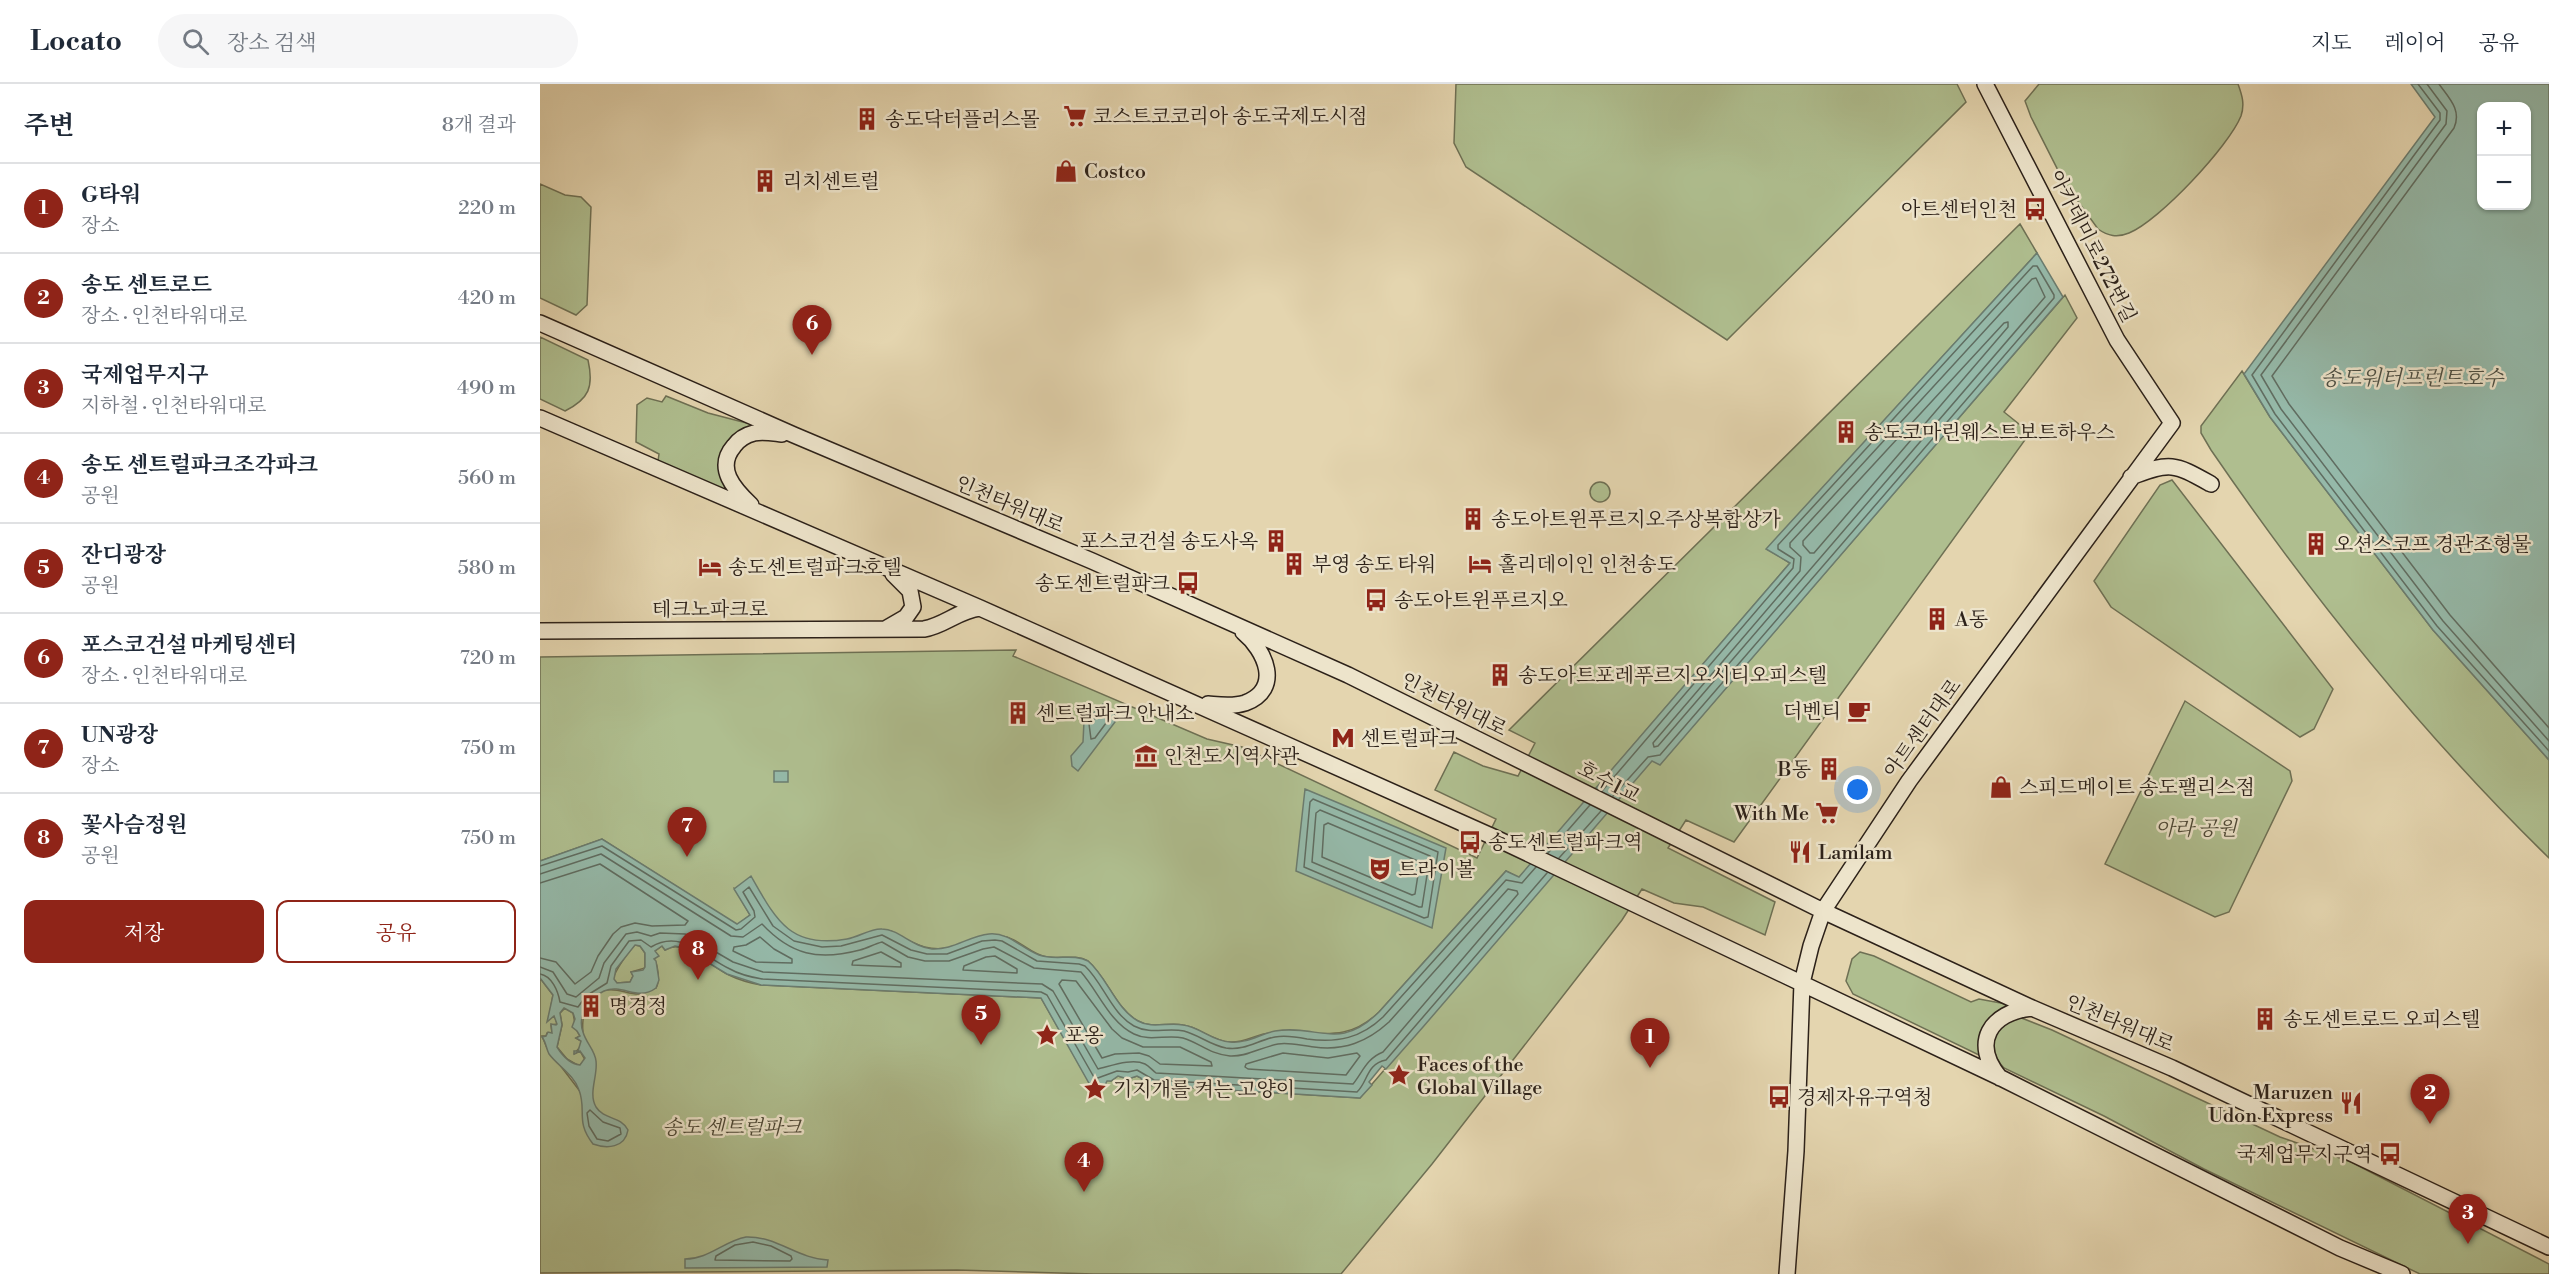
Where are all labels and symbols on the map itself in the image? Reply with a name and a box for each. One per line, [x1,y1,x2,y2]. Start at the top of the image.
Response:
supermarket icon: 코스트코코리아 송도국제도시점 [1062,103,1088,129]
place label: 코스트코코리아 송도국제도시점 [1093,105,1368,130]
building icon: 송도닥터플러스몰 [854,106,880,132]
place label: 송도닥터플러스몰 [885,108,1040,133]
shop icon: Costco [1053,158,1079,184]
place label: Costco [1084,160,1146,185]
street label: 아카데미로272번길 [2042,166,2141,327]
building icon: 리치센트럴 [752,168,778,194]
place label: 리치센트럴 [783,170,880,195]
bus stop icon: 아트센터인천 [2022,196,2048,222]
place label: 아트센터인천 [1901,198,2017,223]
pin: 6 [792,306,832,355]
water label: 송도워터프런트호수 [2321,366,2505,392]
building icon: 송도코마린웨스트보트하우스 [1833,419,1859,445]
place label: 송도코마린웨스트보트하우스 [1864,421,2115,446]
street label: 인천타워대로 [951,471,1068,540]
building icon: 송도아트윈푸르지오주상복합상가 [1460,506,1486,532]
place label: 송도아트윈푸르지오주상복합상가 [1491,508,1781,533]
building icon: 포스코건설 송도사옥 [1263,528,1289,554]
place label: 포스코건설 송도사옥 [1080,530,1258,555]
building icon: 오션스코프 경관조형물 [2303,531,2329,557]
place label: 오션스코프 경관조형물 [2334,533,2531,558]
building icon: 부영 송도 타워 [1281,551,1307,577]
hotel icon: 홀리데이인 인천송도 [1467,551,1493,577]
place label: 부영 송도 타워 [1312,553,1436,578]
place label: 홀리데이인 인천송도 [1498,553,1676,578]
hotel icon: 송도센트럴파크호텔 [697,554,723,580]
place label: 송도센트럴파크호텔 [728,556,902,581]
bus stop icon: 송도센트럴파크 [1175,570,1201,596]
place label: 송도센트럴파크 [1035,572,1170,597]
bus stop icon: 송도아트윈푸르지오 [1363,587,1389,613]
place label: 송도아트윈푸르지오 [1394,589,1568,614]
street label: 테크노파크로 [652,598,768,623]
building icon: A동 [1924,606,1950,632]
place label: A동 [1954,608,1988,633]
building icon: 송도아트포레푸르지오시티오피스텔 [1487,662,1513,688]
place label: 송도아트포레푸르지오시티오피스텔 [1518,664,1827,689]
street label: 인천타워대로 [1396,668,1511,743]
street label: 아트센터대로 [1879,675,1967,783]
cafe icon: 더벤티 [1846,698,1872,724]
building icon: 센트럴파크 안내소 [1005,700,1031,726]
place label: 더벤티 [1783,700,1841,725]
place label: 센트럴파크 안내소 [1036,702,1195,727]
metro station icon: 센트럴파크 [1330,725,1356,751]
place label: 센트럴파크 [1361,727,1458,752]
museum icon: 인천도시역사관 [1133,743,1159,769]
place label: 인천도시역사관 [1164,745,1300,770]
building icon: B동 [1816,756,1842,782]
street label: 호수1교 [1573,757,1644,810]
place label: B동 [1777,758,1811,783]
shop icon: 스피드메이트 송도팰리스점 [1988,774,2014,800]
your location [1843,775,1872,804]
place label: 스피드메이트 송도팰리스점 [2019,776,2255,801]
supermarket icon: With Me [1814,800,1840,826]
place label: With Me [1733,802,1809,827]
pin: 7 [668,808,706,857]
park label: 아라 공원 [2155,817,2238,842]
bus stop icon: 송도센트럴파크역 [1457,829,1483,855]
place label: 송도센트럴파크역 [1488,831,1643,856]
restaurant icon: Lamlam [1787,839,1813,865]
place label: Lamlam [1818,841,1893,866]
theatre icon: 트라이볼 [1367,856,1393,882]
place label: 트라이볼 [1398,858,1475,883]
pin: 8 [678,930,718,980]
street label: 인천타워대로 [2061,990,2178,1059]
building icon: 명경정 [578,993,604,1019]
place label: 명경정 [609,995,667,1020]
pin: 5 [962,996,1000,1045]
building icon: 송도센트로드 오피스텔 [2252,1006,2278,1032]
place label: 송도센트로드 오피스텔 [2283,1008,2480,1033]
pin: 1 [1630,1018,1670,1068]
place icon: 포옹 [1034,1022,1060,1048]
place label: 포옹 [1065,1024,1104,1049]
place label: Faces of the Global Village [1417,1053,1542,1101]
place icon: Faces of the Global Village [1386,1062,1412,1088]
pin: 2 [2410,1074,2450,1124]
place icon: 기지개를 켜는 고양이 [1082,1076,1108,1102]
place label: 기지개를 켜는 고양이 [1113,1078,1295,1103]
place label: Maruzen Udon Express [2208,1081,2333,1129]
bus stop icon: 경제자유구역청 [1766,1084,1792,1110]
place label: 경제자유구역청 [1797,1086,1932,1111]
restaurant icon: Maruzen Udon Express [2338,1090,2364,1116]
park label: 송도 센트럴파크 [662,1116,802,1141]
bus stop icon: 국제업무지구역 [2377,1141,2403,1167]
pin: 4 [1064,1142,1104,1192]
place label: 국제업무지구역 [2237,1143,2372,1168]
pin: 3 [2448,1194,2488,1244]

